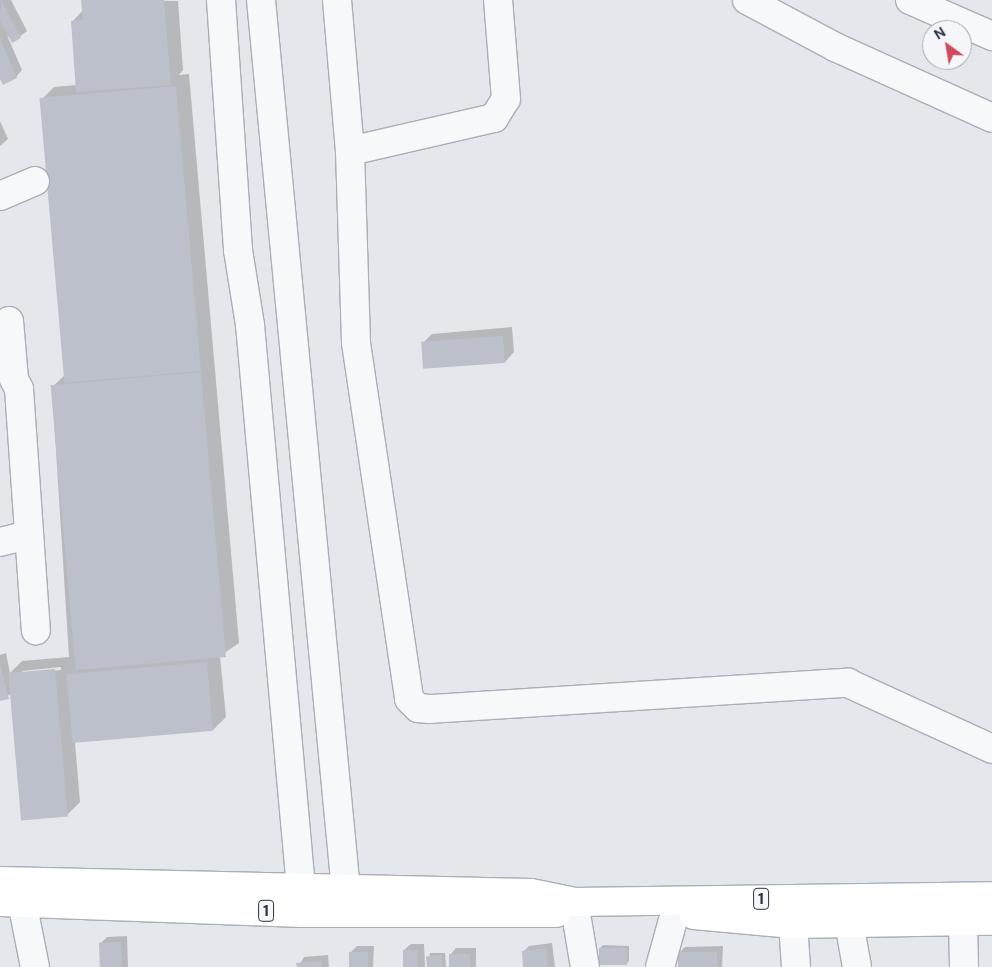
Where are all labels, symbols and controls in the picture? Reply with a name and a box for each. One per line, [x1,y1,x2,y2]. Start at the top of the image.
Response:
north arrow [922,20,972,70]
text: N [930,23,949,43]
road number: 1 [752,886,770,912]
road number: 1 [257,898,275,924]

